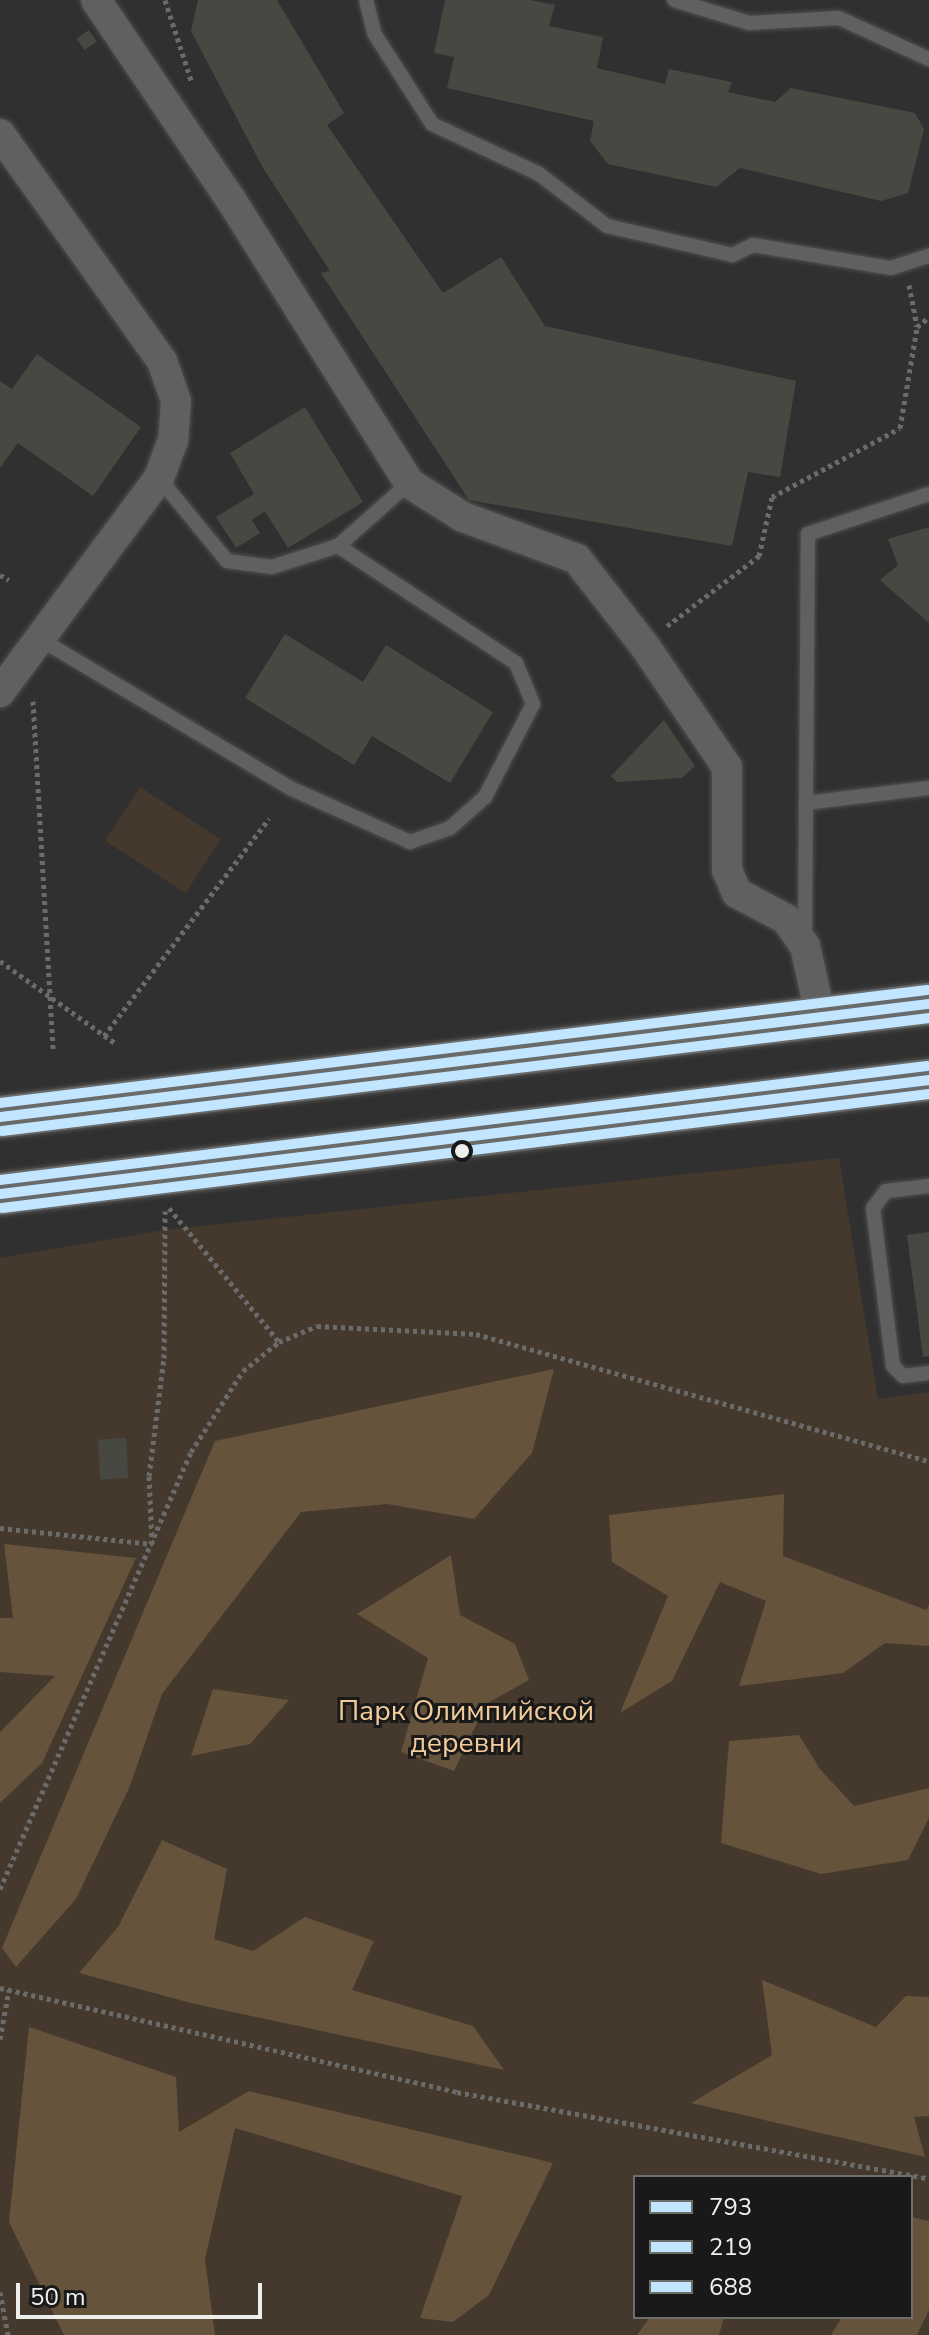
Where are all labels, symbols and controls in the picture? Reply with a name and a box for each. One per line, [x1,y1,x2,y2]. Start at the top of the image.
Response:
unlabelled marker [454,1143,470,1159]
park label: Парк Олимпийской деревни [338,1694,594,1760]
legend [633,2175,913,2319]
text: 793 [709,2191,752,2223]
text: 219 [709,2231,752,2263]
scale bar [20,2267,266,2317]
text: 688 [709,2271,752,2303]
text: 50 m [30,2281,86,2313]

